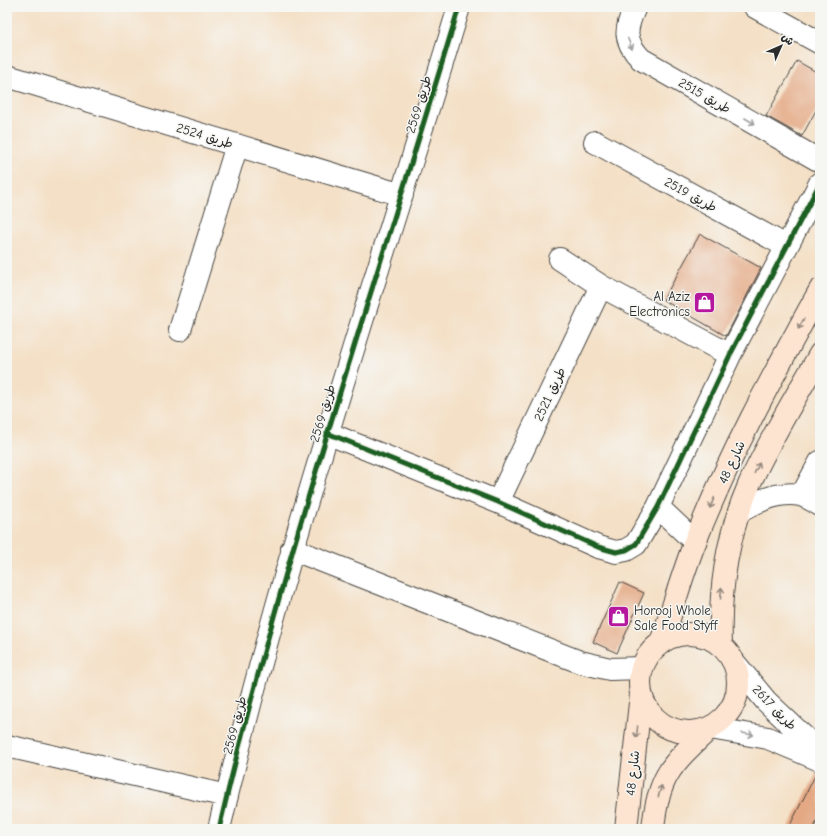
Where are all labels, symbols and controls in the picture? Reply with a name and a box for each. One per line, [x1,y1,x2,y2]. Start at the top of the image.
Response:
north arrow [761,26,801,66]
text: ش [779,30,797,48]
one-way arrow [627,37,635,49]
street label: طريق 2569 [403,74,435,135]
street label: طريق 2515 [676,75,733,117]
one-way arrow [744,117,756,125]
street label: طريق 2524 [174,120,235,152]
street label: طريق 2519 [661,174,720,216]
place label: Al Aziz Electronics [629,289,690,319]
shop icon: Al Aziz Electronics [692,290,718,316]
one-way arrow [797,318,804,330]
street label: طريق 2521 [531,365,569,424]
street label: طريق 2569 [307,383,339,444]
street label: شارع 48 [715,438,750,487]
one-way arrow [754,463,761,475]
one-way arrow [708,497,715,509]
one-way arrow [718,587,725,600]
place label: Horooj Whole Sale Food Styff [634,603,719,633]
shop icon: Horooj Whole Sale Food Styff [606,604,632,630]
street label: طريق 2617 [749,682,800,734]
street label: طريق 2569 [220,694,250,756]
one-way arrow [633,725,640,738]
one-way arrow [741,730,754,738]
street label: شارع 48 [623,750,644,797]
one-way arrow [657,784,664,797]

